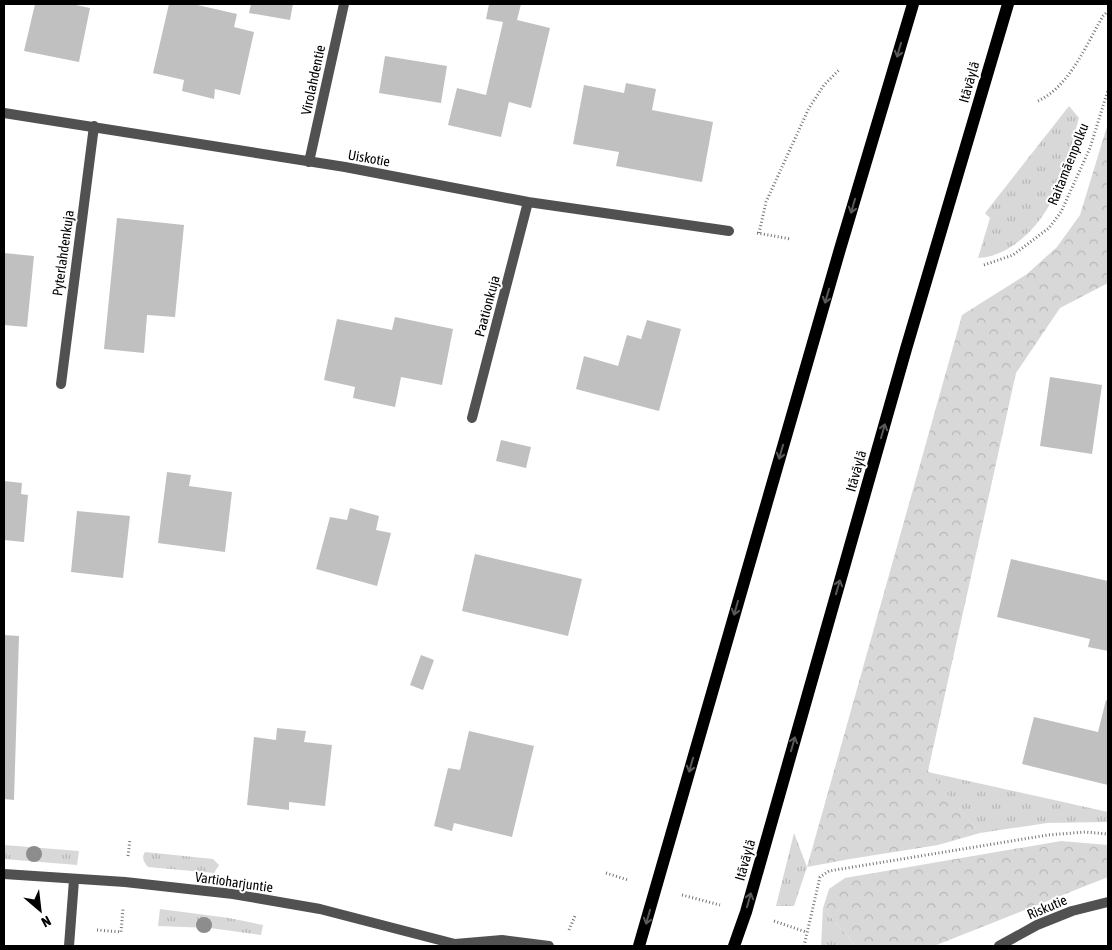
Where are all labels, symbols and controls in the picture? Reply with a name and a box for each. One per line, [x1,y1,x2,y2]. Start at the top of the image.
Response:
one-way arrow [893,42,903,58]
street label: Virolahdentie [298,44,328,116]
street label: Itäväylä [955,59,983,105]
street label: Raitamäenpolku [1044,121,1092,207]
street label: Uiskotie [347,146,391,170]
one-way arrow [847,198,857,214]
street label: Pyterlahdenkuja [49,209,77,297]
street label: Paationkuja [471,274,503,338]
one-way arrow [821,288,831,304]
one-way arrow [878,424,888,440]
one-way arrow [776,444,786,460]
street label: Itäväylä [842,448,870,494]
one-way arrow [834,580,843,596]
one-way arrow [731,600,741,616]
one-way arrow [789,736,799,752]
one-way arrow [686,756,696,772]
street label: Itäväylä [731,837,759,883]
street label: Vartioharjuntie [194,869,274,895]
north arrow [15,885,65,935]
street label: Riskutie [1025,891,1069,923]
one-way arrow [745,892,754,908]
one-way arrow [642,909,652,925]
text: N [39,912,54,930]

